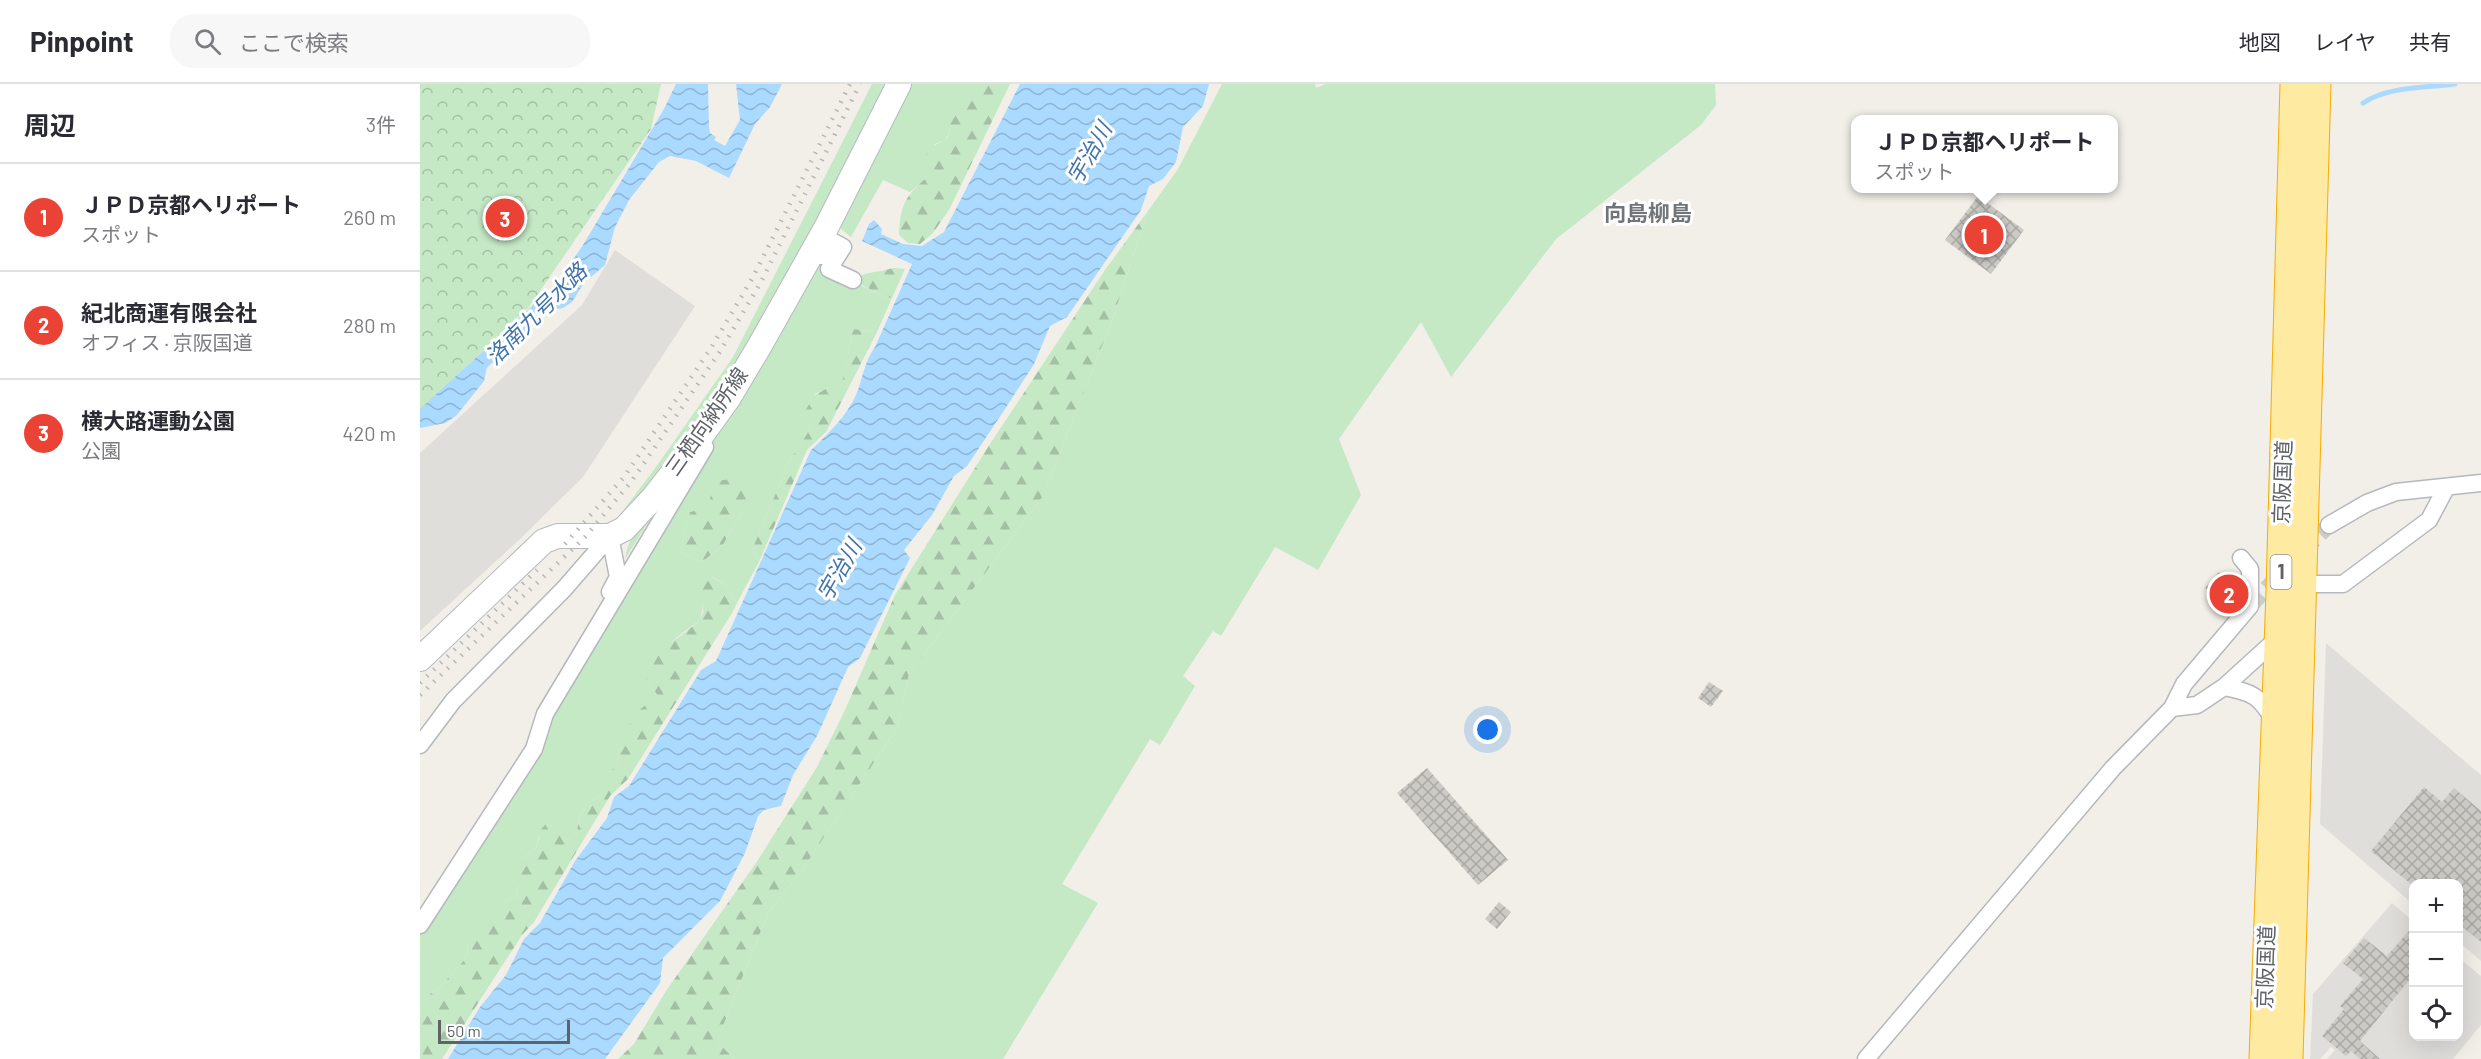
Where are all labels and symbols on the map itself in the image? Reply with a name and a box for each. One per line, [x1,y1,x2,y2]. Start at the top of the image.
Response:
water label: 宇治川 [1060,116,1117,188]
pin: 3 [486,196,524,240]
district label: 向島柳島 [1604,199,1692,225]
pin: 1 [1964,212,2004,258]
water label: 洛南九号水路 [479,256,593,369]
street label: 三栖向納所線 [659,362,752,480]
street label: 京阪国道 [2268,440,2295,524]
water label: 宇治川 [810,533,867,605]
road number: 1 [2270,555,2292,589]
pin: 2 [2210,572,2248,616]
your location [1473,715,1502,744]
street label: 京阪国道 [2251,925,2278,1009]
scale bar [438,1017,570,1044]

